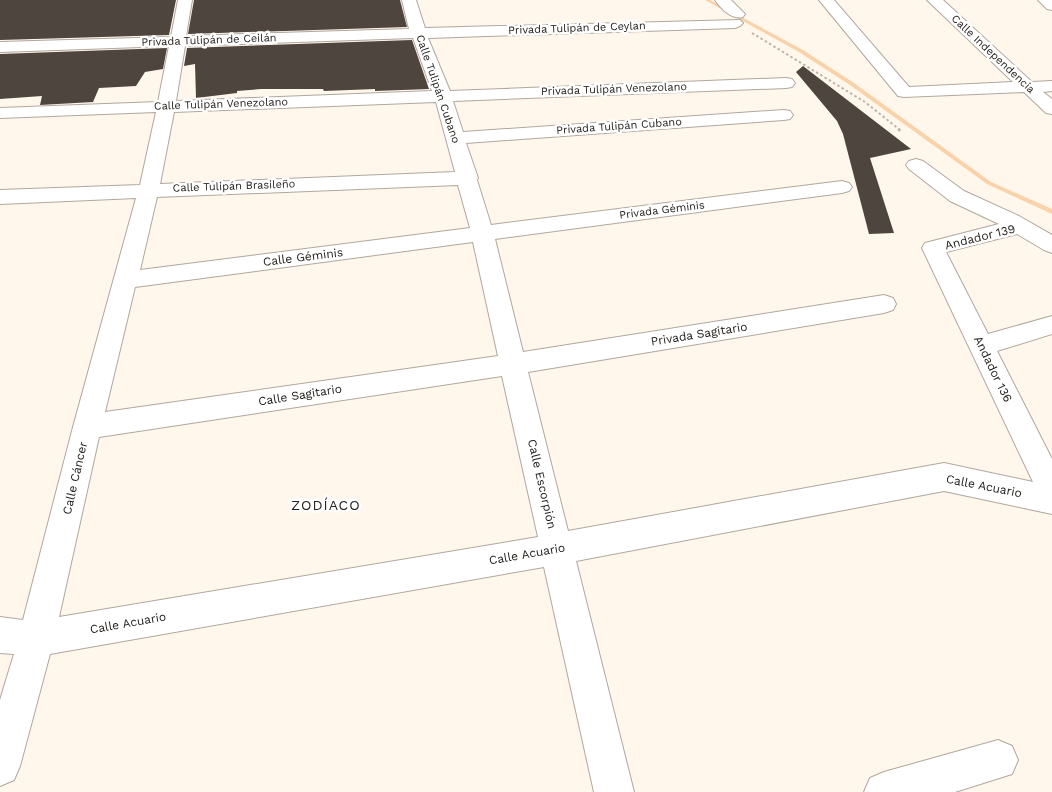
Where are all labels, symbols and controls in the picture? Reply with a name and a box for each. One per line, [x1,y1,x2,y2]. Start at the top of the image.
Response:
street label: Calle Independencia [949,12,1037,96]
street label: Privada Tulipán de Ceylan [508,19,646,37]
street label: Privada Tulipán de Ceilán [141,31,277,49]
street label: Calle Tulipán Cubano [413,33,463,145]
street label: Privada Tulipán Venezolano [541,80,687,98]
street label: Calle Tulipán Venezolano [154,95,288,113]
street label: Privada Tulipán Cubano [556,115,682,137]
street label: Calle Tulipán Brasileño [173,177,295,195]
street label: Privada Géminis [619,198,706,222]
street label: Andador 139 [943,222,1017,252]
street label: Calle Géminis [262,245,344,269]
street label: Privada Sagitario [650,319,748,349]
street label: Andador 136 [971,334,1015,404]
street label: Calle Sagitario [257,381,343,409]
street label: Calle Escorpión [525,438,559,530]
street label: Calle Cáncer [60,440,90,516]
street label: Calle Acuario [945,472,1023,500]
district label: ZODÍACO [291,497,361,513]
street label: Calle Acuario [488,540,566,568]
street label: Calle Acuario [89,609,167,637]

